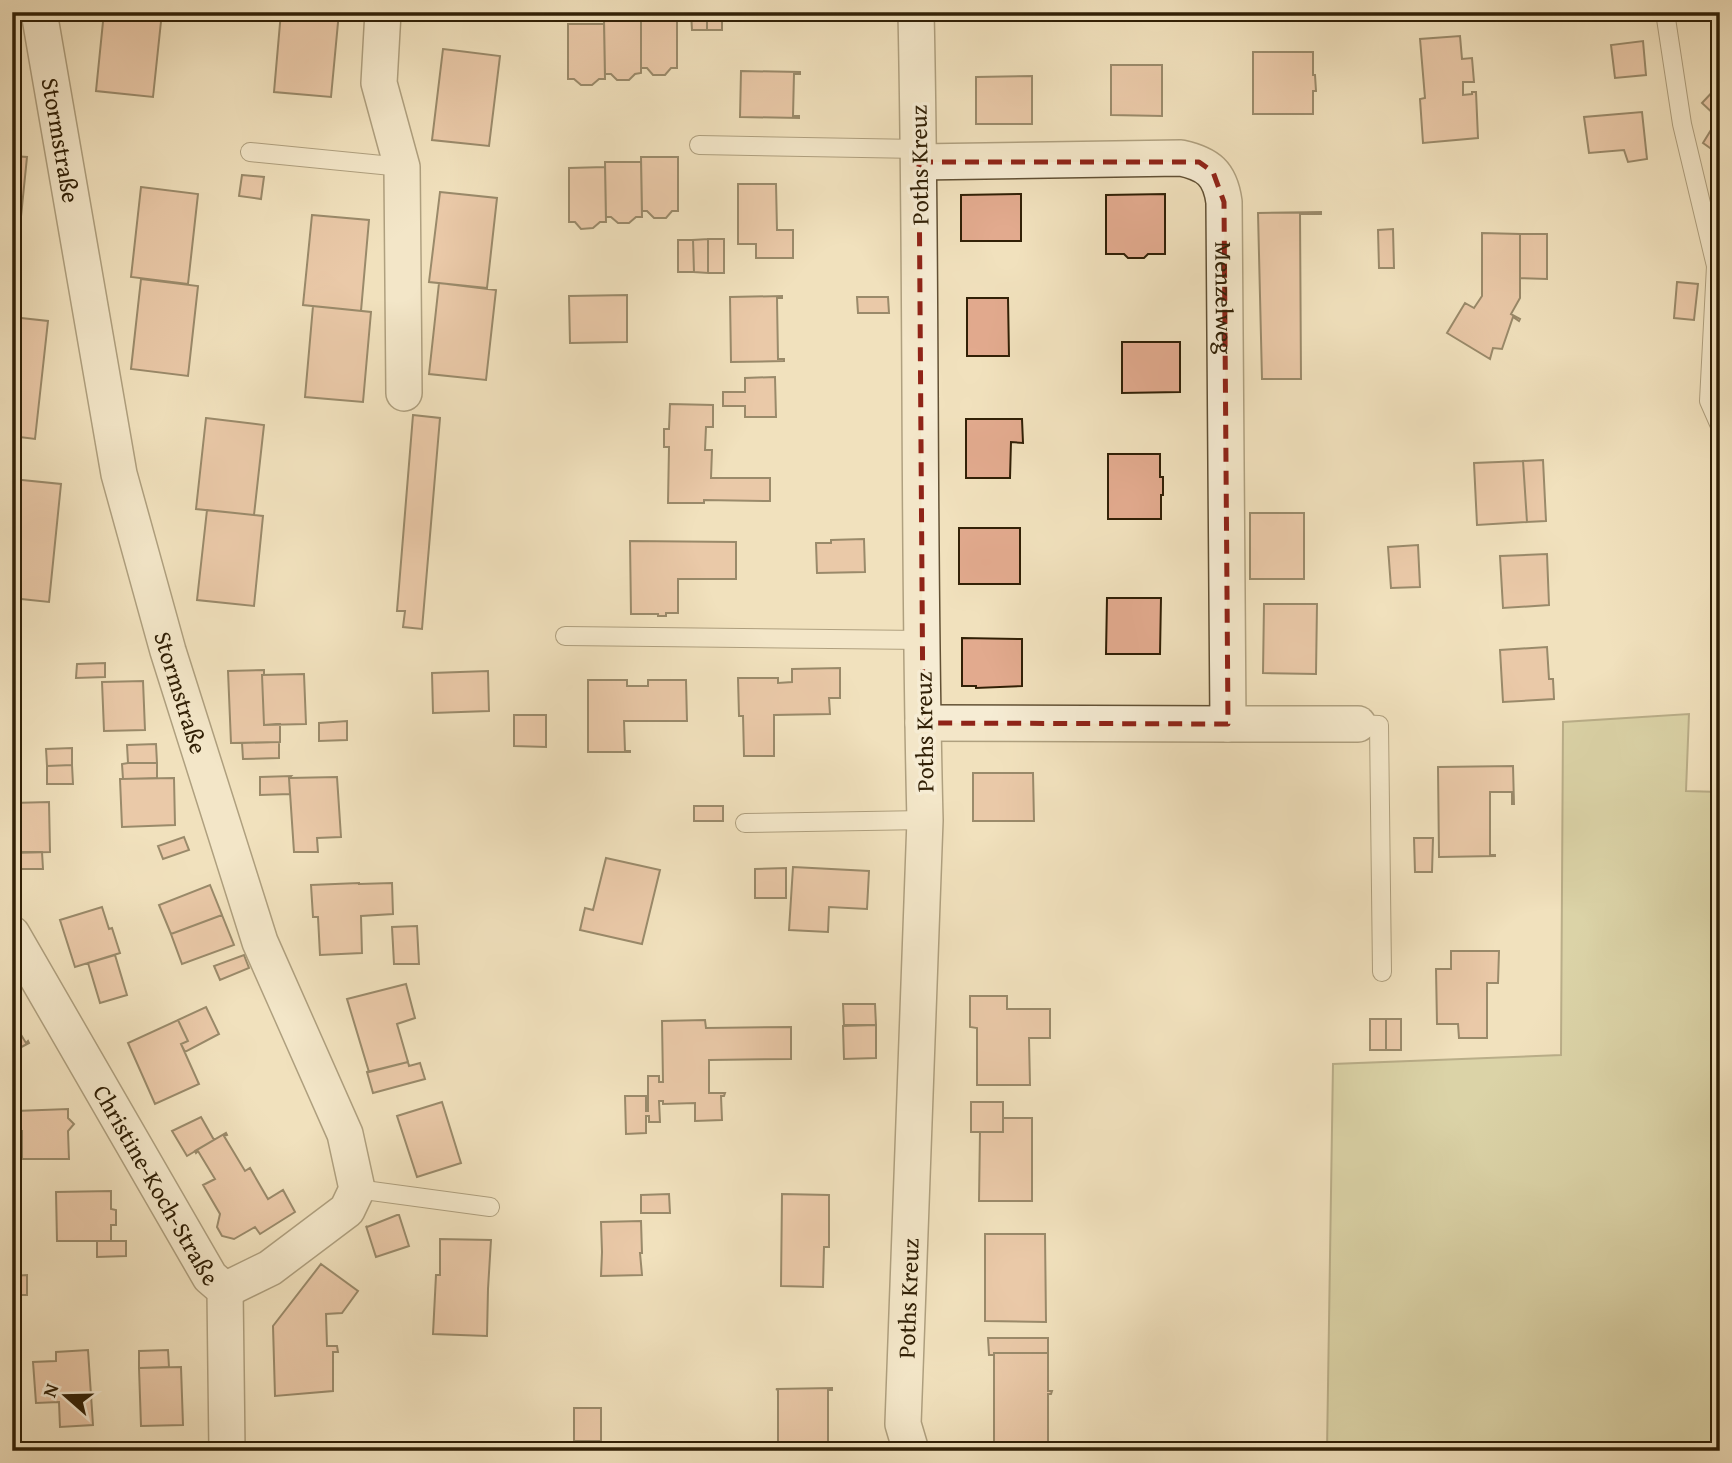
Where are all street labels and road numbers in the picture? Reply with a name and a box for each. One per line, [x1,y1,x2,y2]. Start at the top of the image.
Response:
street label: Stormstraße [33,75,89,205]
street label: Poths Kreuz [900,105,938,225]
street label: Menzelweg [1207,241,1243,354]
street label: Stormstraße [146,627,217,758]
street label: Poths Kreuz [905,672,943,792]
street label: Christine-Koch-Straße [85,1078,226,1294]
street label: Poths Kreuz [888,1237,927,1359]

